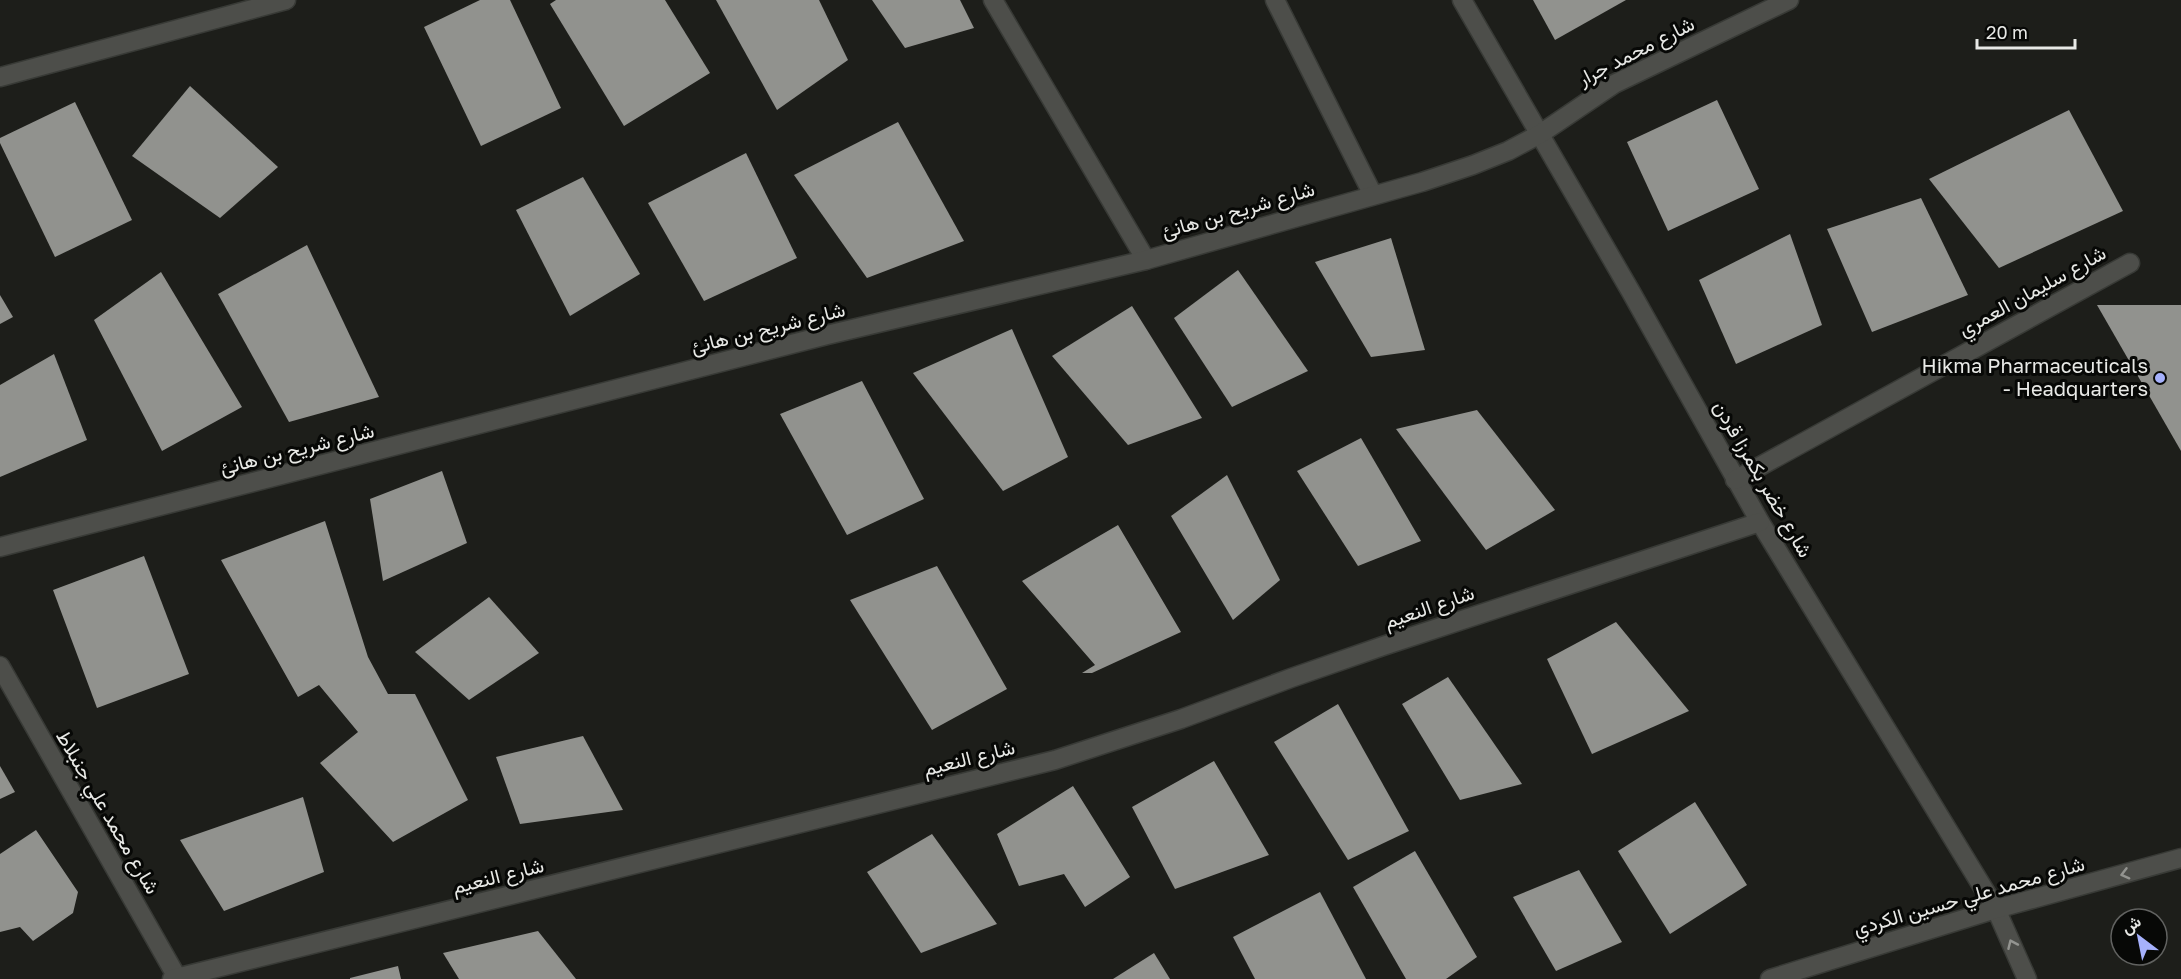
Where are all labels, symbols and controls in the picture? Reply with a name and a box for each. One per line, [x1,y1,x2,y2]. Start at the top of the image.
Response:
street label: شارع محمد جرار [1572,10,1699,93]
scale bar [1977,12,2074,50]
text: 20 m [1986,21,2028,43]
street label: شارع شريح بن هانئ [1159,176,1318,245]
street label: شارع سليمان العمري [1954,240,2112,346]
street label: شارع شريح بن هانئ [688,296,848,361]
place label: Hikma Pharmaceuticals - Headquarters [1921,353,2148,400]
marker: Hikma Pharmaceuticals - Headquarters [2153,371,2167,385]
street label: شارع خضر بكمرزا قردن [1707,396,1819,563]
street label: شارع شريح بن هانئ [217,417,377,482]
street label: شارع النعيم [1380,579,1478,635]
street label: شارع محمد علي جنبلاط [47,725,166,901]
street label: شارع النعيم [920,734,1018,783]
street label: شارع محمد علي حسين الكردي [1850,850,2089,945]
street label: شارع النعيم [449,852,547,901]
one-way arrow [2120,866,2130,879]
north arrow [2109,907,2169,967]
text: ش [2118,911,2145,938]
one-way arrow [2007,939,2019,950]

